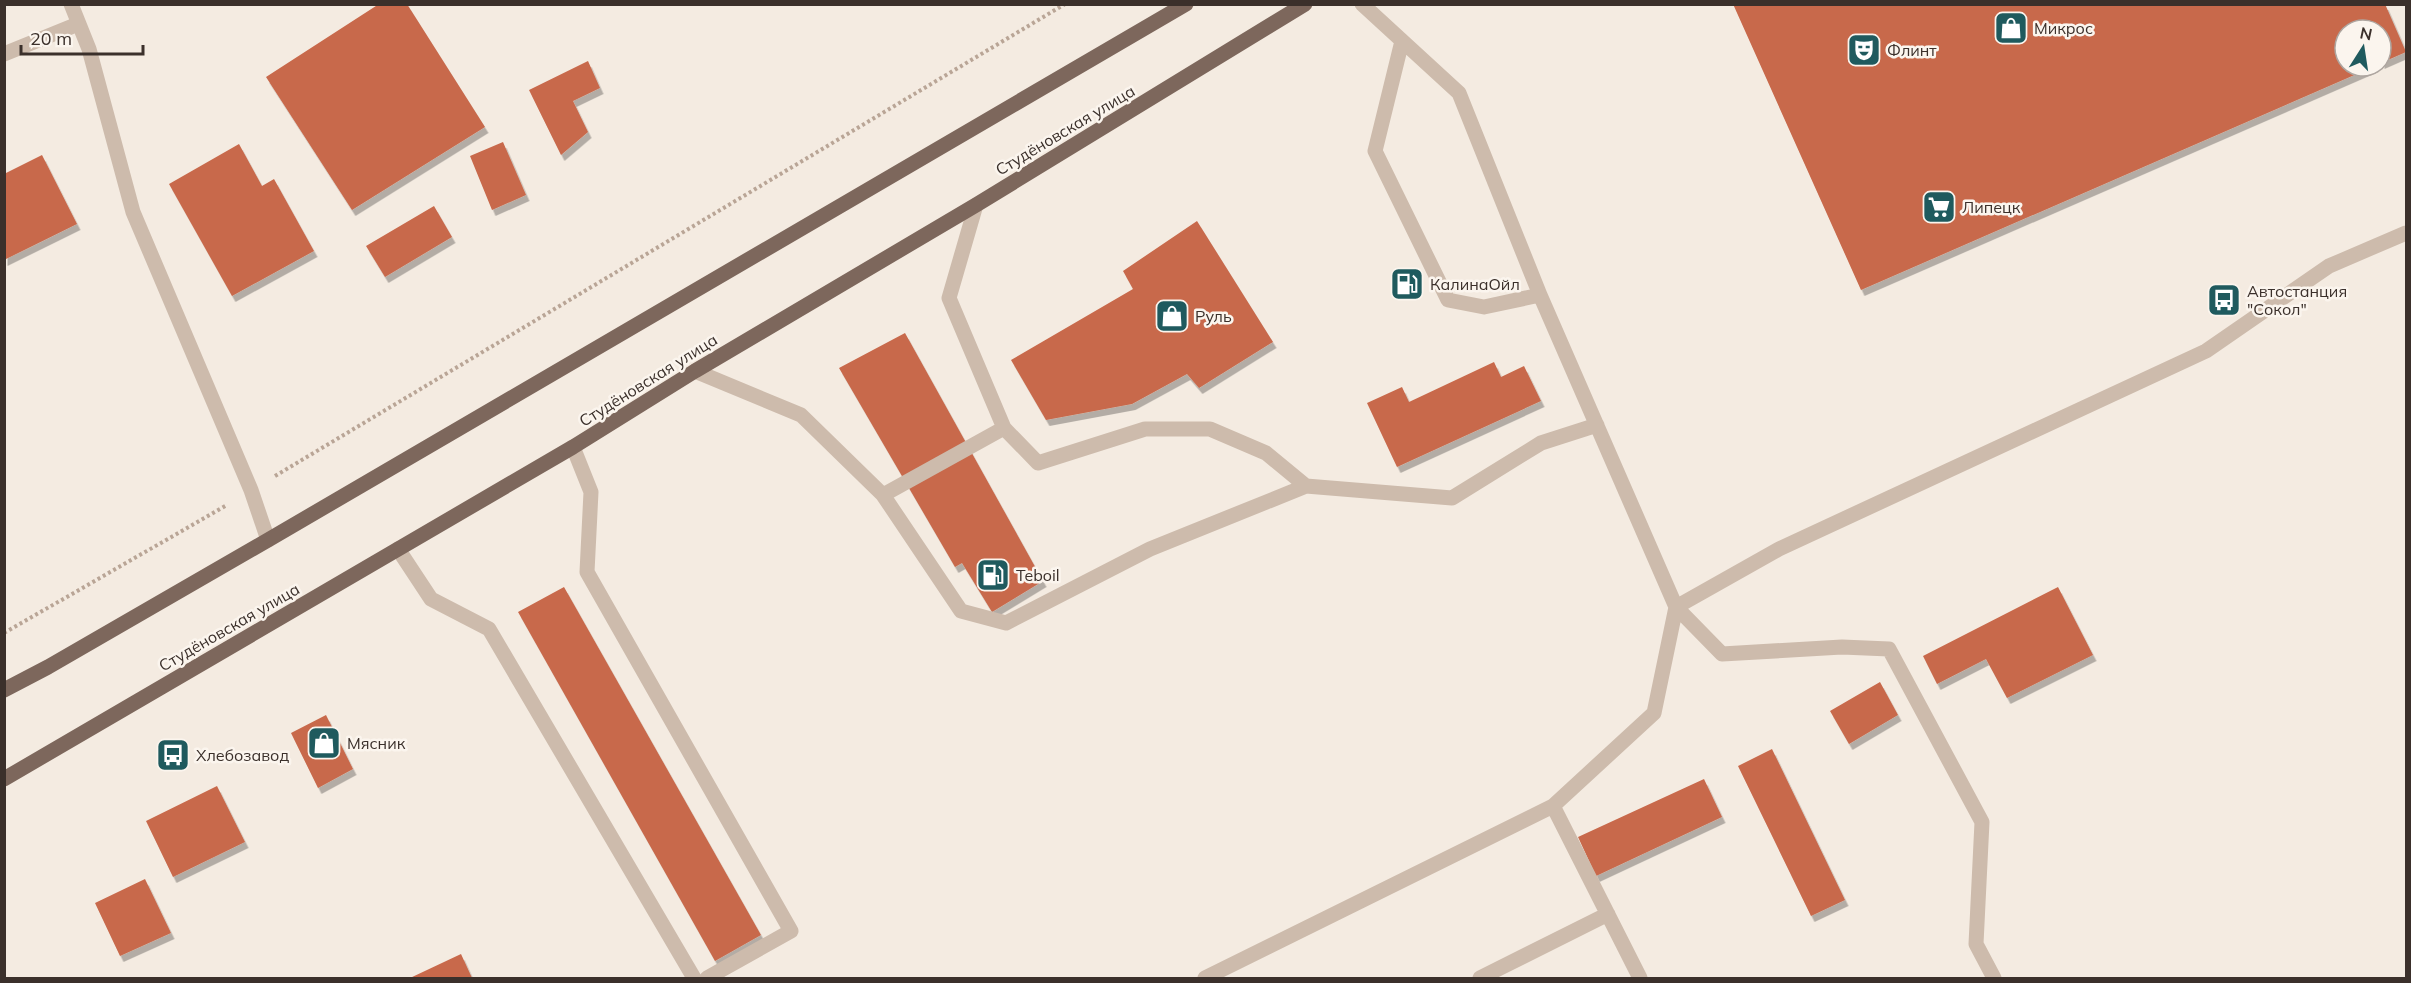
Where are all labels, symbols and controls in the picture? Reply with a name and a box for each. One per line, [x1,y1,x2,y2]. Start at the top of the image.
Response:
shop icon: Микрос [1993,10,2029,46]
scale bar [21,18,142,56]
place label: Микрос [2034,18,2093,38]
north arrow [2333,18,2393,78]
text: N [2358,22,2374,44]
text: 20 m [30,27,72,50]
theatre icon: Флинт [1846,32,1882,68]
place label: Флинт [1887,40,1937,60]
street label: Студёновская улица [992,80,1138,180]
supermarket icon: Липецк [1921,189,1957,225]
place label: Липецк [1962,197,2021,217]
fuel station icon: КалинаОйл [1389,266,1425,302]
place label: КалинаОйл [1430,274,1520,294]
place label: Автостанция "Сокол" [2247,281,2347,319]
bus stop icon: Автостанция "Сокол" [2206,282,2242,318]
shop icon: Руль [1154,298,1190,334]
place label: Руль [1195,306,1232,326]
street label: Студёновская улица [575,329,721,431]
fuel station icon: Teboil [975,557,1011,593]
place label: Teboil [1016,565,1060,585]
street label: Студёновская улица [155,579,303,675]
shop icon: Мясник [306,725,342,761]
place label: Мясник [347,733,406,753]
bus stop icon: Хлебозавод [155,737,191,773]
place label: Хлебозавод [196,745,289,765]

